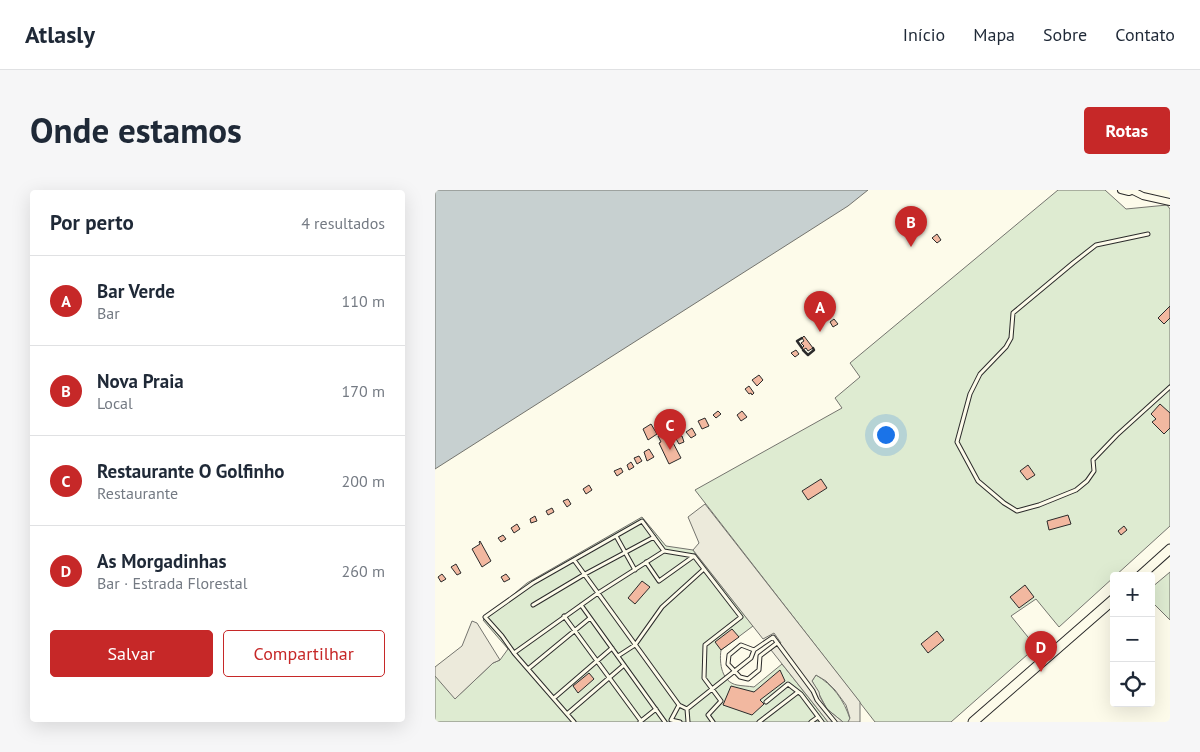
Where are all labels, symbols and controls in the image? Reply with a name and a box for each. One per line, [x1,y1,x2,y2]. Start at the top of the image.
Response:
text: Atlasly [25,19,95,50]
text: Início [903,23,945,46]
text: Mapa [973,23,1015,46]
text: Sobre [1043,23,1087,46]
text: Contato [1115,23,1175,46]
text: Onde estamos [30,107,242,153]
button: Rotas [1084,107,1170,154]
pin: B [895,206,927,247]
text: Por perto [50,209,134,236]
text: 4 resultados [301,213,385,233]
text: Bar Verde [97,279,175,303]
text: A [61,291,71,311]
text: 110 m [342,291,385,311]
pin: A [804,291,836,332]
text: Bar [97,303,120,323]
text: Nova Praia [97,369,184,393]
text: B [61,381,71,401]
text: 170 m [342,381,385,401]
text: Local [97,393,133,413]
pin: C [654,409,686,450]
your location [873,422,899,448]
text: Restaurante O Golfinho [97,459,285,483]
text: C [62,471,70,491]
text: 200 m [342,471,385,491]
text: Restaurante [97,483,178,503]
text: As Morgadinhas [97,549,227,573]
text: D [61,561,71,581]
text: 260 m [342,561,385,581]
map controls [1110,572,1155,707]
button: + [1110,572,1155,617]
text: Bar · Estrada Florestal [97,573,247,593]
button: − [1110,617,1155,662]
button: Salvar [50,630,213,677]
button: Compartilhar [223,630,385,677]
pin: D [1025,631,1057,672]
button: locate [1110,662,1155,707]

